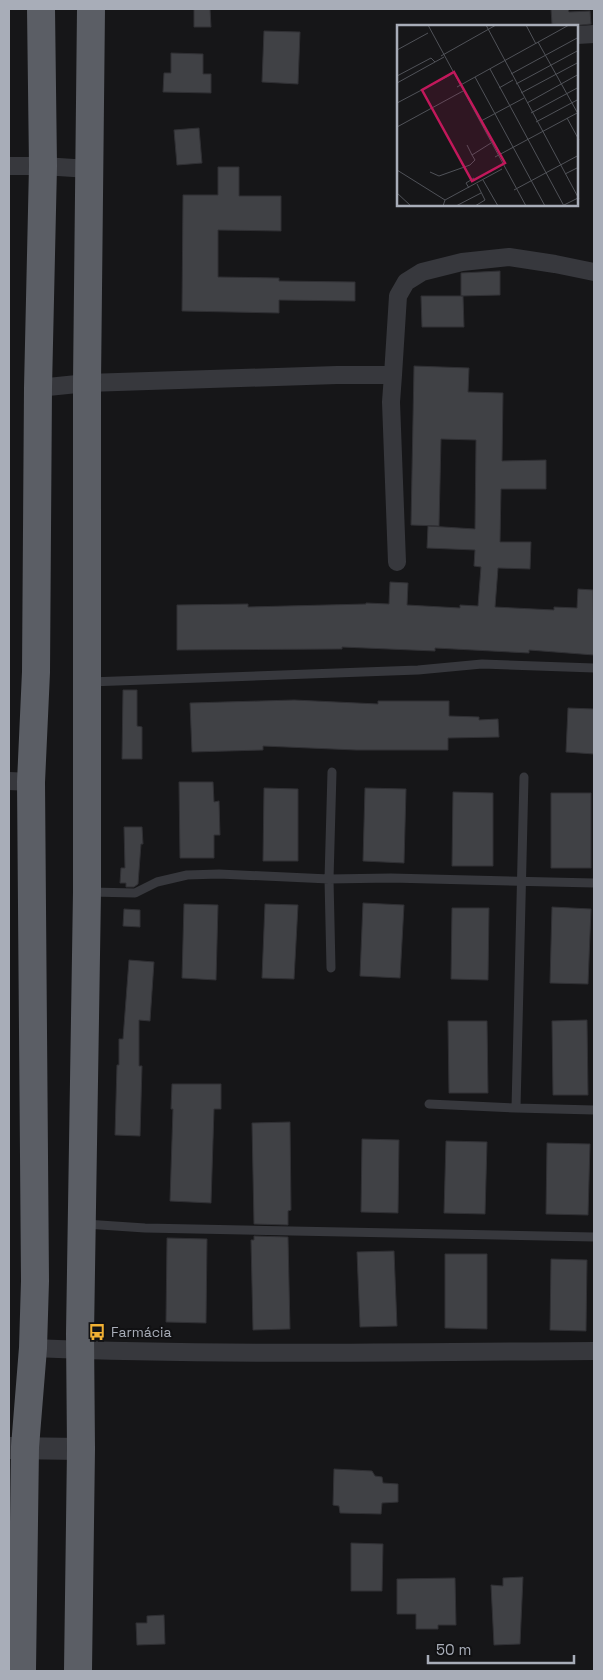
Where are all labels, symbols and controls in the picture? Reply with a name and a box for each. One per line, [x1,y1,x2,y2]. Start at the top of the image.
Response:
inset map [397,25,578,206]
bus stop icon: Farmácia [87,1322,107,1342]
place label: Farmácia [111,1323,172,1341]
scale bar [428,1632,574,1664]
text: 50 m [436,1640,471,1659]

